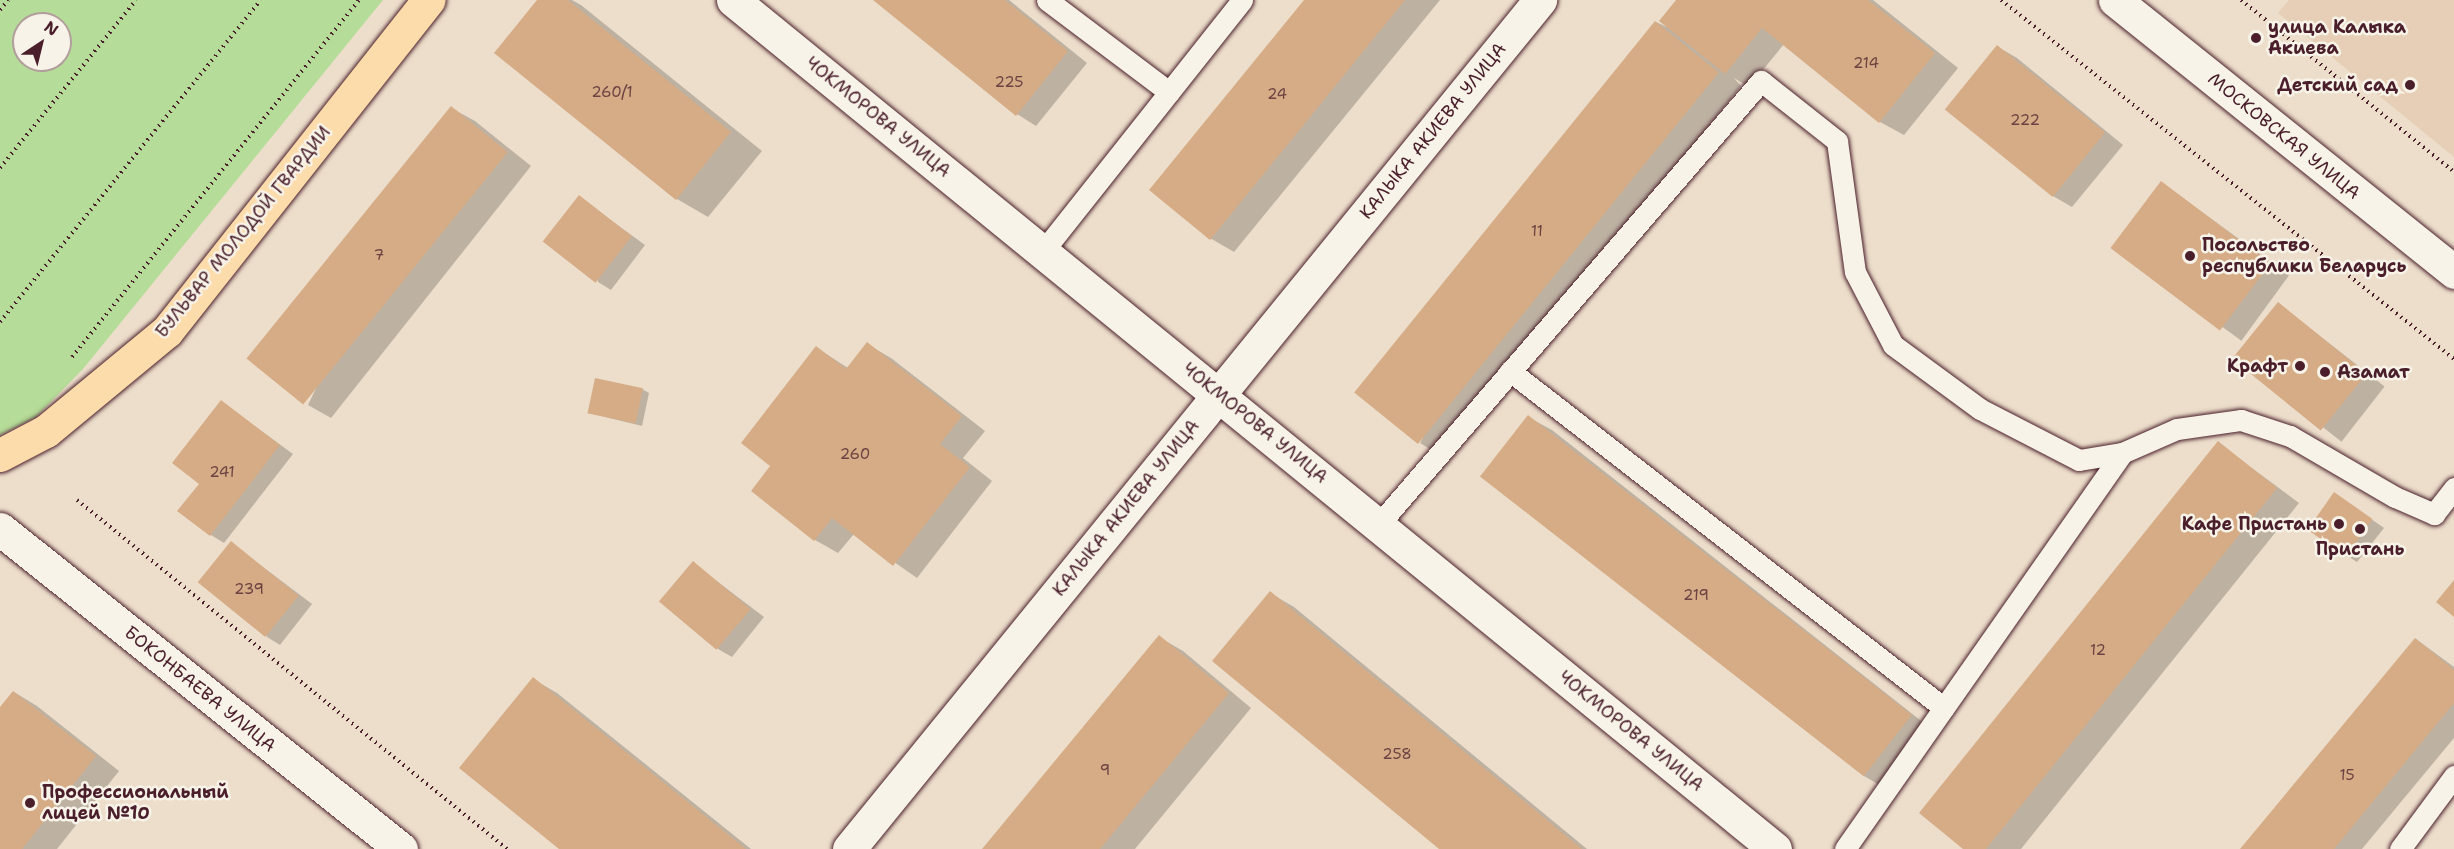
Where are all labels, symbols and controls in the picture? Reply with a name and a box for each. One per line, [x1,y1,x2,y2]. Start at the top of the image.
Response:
north arrow [12,12,72,72]
text: N [40,16,63,41]
place label: улица Калыка Акиева [2268,17,2406,60]
marker: улица Калыка Акиева [2249,31,2263,45]
street label: КАЛЫКА АКИЕВА УЛИЦА [1355,38,1511,224]
street label: ЧОКМОРОВА УЛИЦА [801,52,955,182]
house number: 214 [1853,55,1879,73]
street label: МОСКОВСКАЯ УЛИЦА [2204,68,2364,204]
house number: 225 [994,74,1024,92]
place label: Детский сад [2277,74,2398,96]
marker: Детский сад [2403,78,2417,92]
house number: 260/1 [591,84,633,102]
house number: 24 [1267,86,1287,104]
house number: 222 [2010,112,2040,130]
street label: БУЛЬВАР МОЛОДОЙ ГВАРДИИ [151,122,335,342]
house number: 11 [1531,223,1543,241]
place label: Посольство республики Беларусь [2202,235,2406,278]
house number: 7 [374,247,384,265]
marker: Посольство республики Беларусь [2183,249,2197,263]
place label: Крафт [2227,355,2288,377]
street label: ЧОКМОРОВА УЛИЦА [1178,358,1332,488]
marker: Крафт [2293,359,2307,373]
place label: Азамат [2337,361,2410,383]
marker: Азамат [2318,365,2332,379]
street label: КАЛЫКА АКИЕВА УЛИЦА [1048,415,1204,601]
house number: 260 [840,446,870,464]
house number: 241 [209,464,235,482]
place label: Кафе Пристань [2182,513,2327,535]
marker: Кафе Пристань [2332,517,2346,531]
marker: Пристань [2353,522,2367,536]
place label: Пристань [2316,538,2404,560]
house number: 239 [234,581,264,599]
house number: 219 [1683,587,1709,605]
street label: БОКОНБАЕВА УЛИЦА [120,621,280,757]
house number: 12 [2090,642,2106,660]
street label: ЧОКМОРОВА УЛИЦА [1554,666,1708,796]
house number: 258 [1382,746,1412,764]
house number: 9 [1100,762,1110,780]
house number: 15 [2339,767,2355,785]
place label: Профессиональный лицей №10 [42,782,229,824]
marker: Профессиональный лицей №10 [23,796,37,810]

